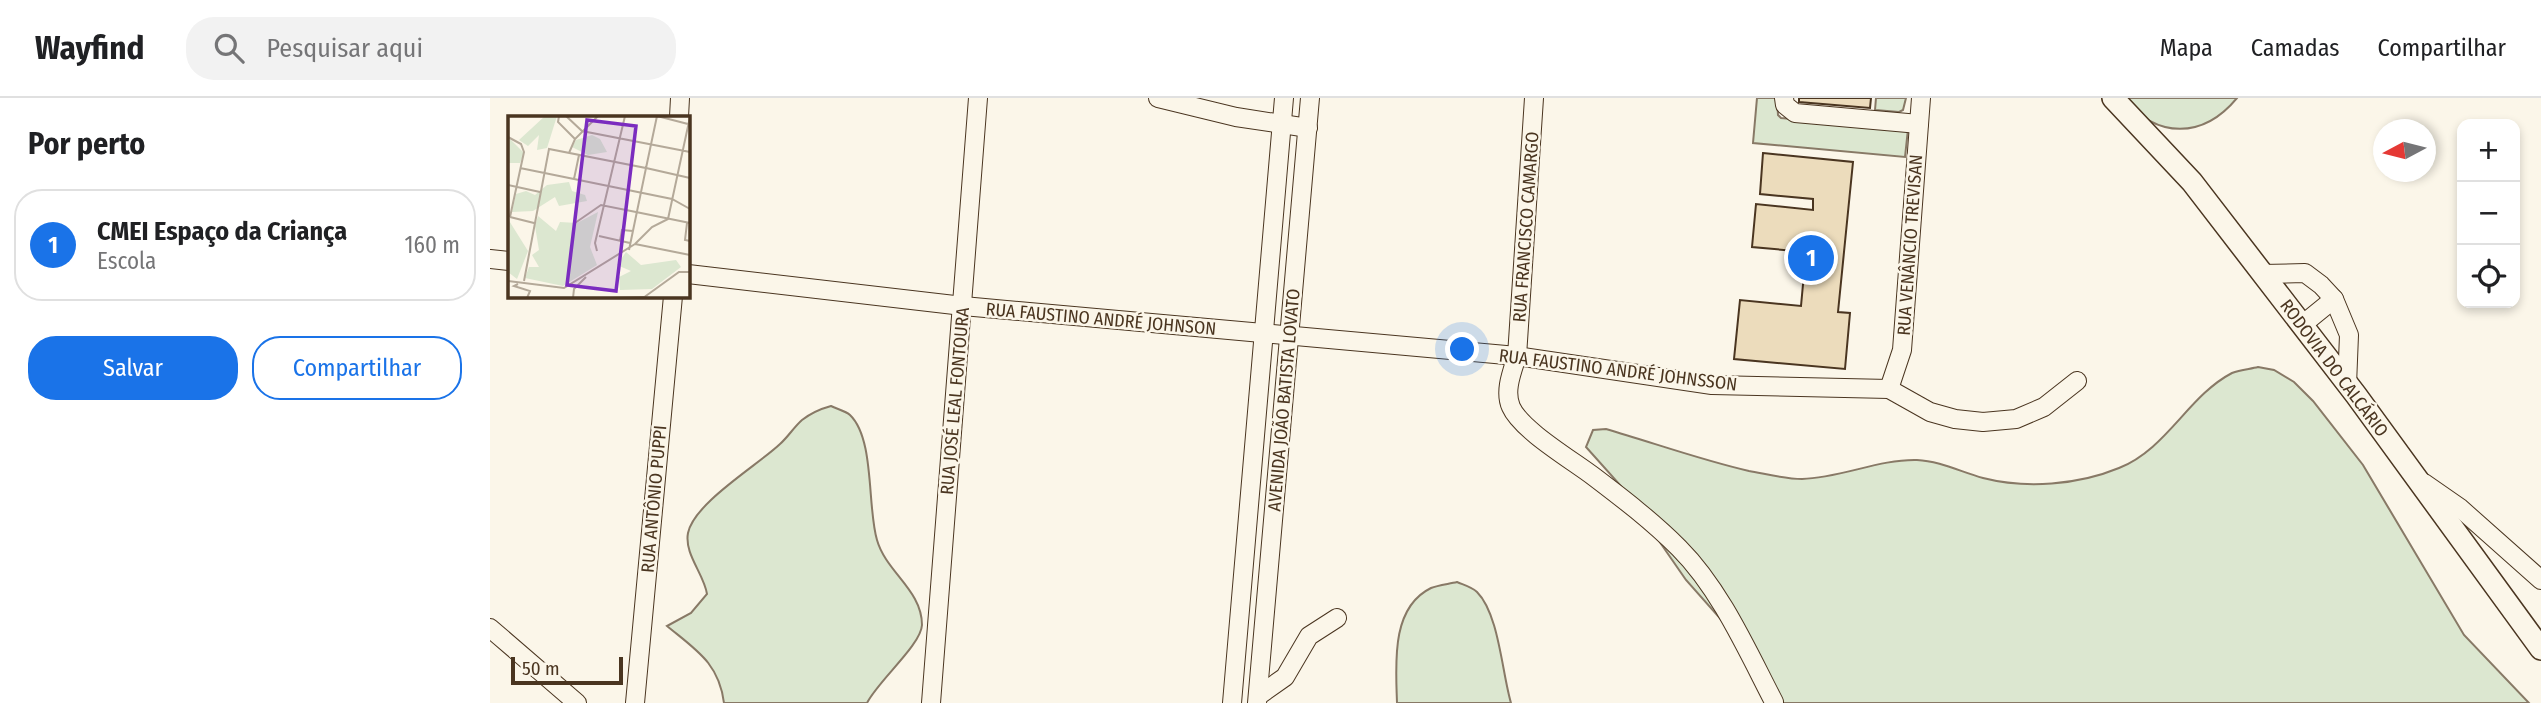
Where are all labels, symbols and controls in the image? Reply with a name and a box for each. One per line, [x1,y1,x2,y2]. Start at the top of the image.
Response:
search box [186,17,676,80]
text: Wayfind [35,28,144,68]
icon: search [210,29,248,67]
text: Pesquisar aqui [266,33,423,64]
text: Mapa [2160,34,2213,62]
text: Camadas [2251,34,2340,62]
text: Compartilhar [2378,34,2506,62]
inset map [508,116,690,298]
north arrow [2373,119,2436,182]
map controls [2457,119,2520,308]
button: + [2457,119,2520,182]
text: Por perto [28,126,145,162]
street label: RUA FRANCISCO CAMARGO [1508,131,1544,323]
street label: RUA VENÂNCIO TREVISAN [1893,154,1927,336]
button: − [2457,182,2520,245]
text: CMEI Espaço da Criança [97,216,347,247]
text: 1 [48,231,58,259]
text: 160 m [405,231,460,259]
pin: 1 [1788,232,1834,284]
button: locate [2457,245,2520,308]
text: Escola [97,247,156,275]
street label: AVENIDA JOÃO BATISTA LOVATO [1263,288,1305,512]
street label: RODOVIA DO CALCÁRIO [2275,294,2394,441]
street label: RUA FAUSTINO ANDRÉ JOHNSON [985,297,1217,340]
street label: RUA JOSÉ LEAL FONTOURA [935,306,974,496]
your location [1445,332,1479,366]
button: Salvar [28,336,238,400]
button: Compartilhar [252,336,462,400]
street label: RUA FAUSTINO ANDRÉ JOHNSSON [1498,343,1738,396]
street label: RUA ANTÔNIO PUPPI [637,424,671,574]
scale bar [511,654,623,686]
text: 50 m [522,657,560,680]

